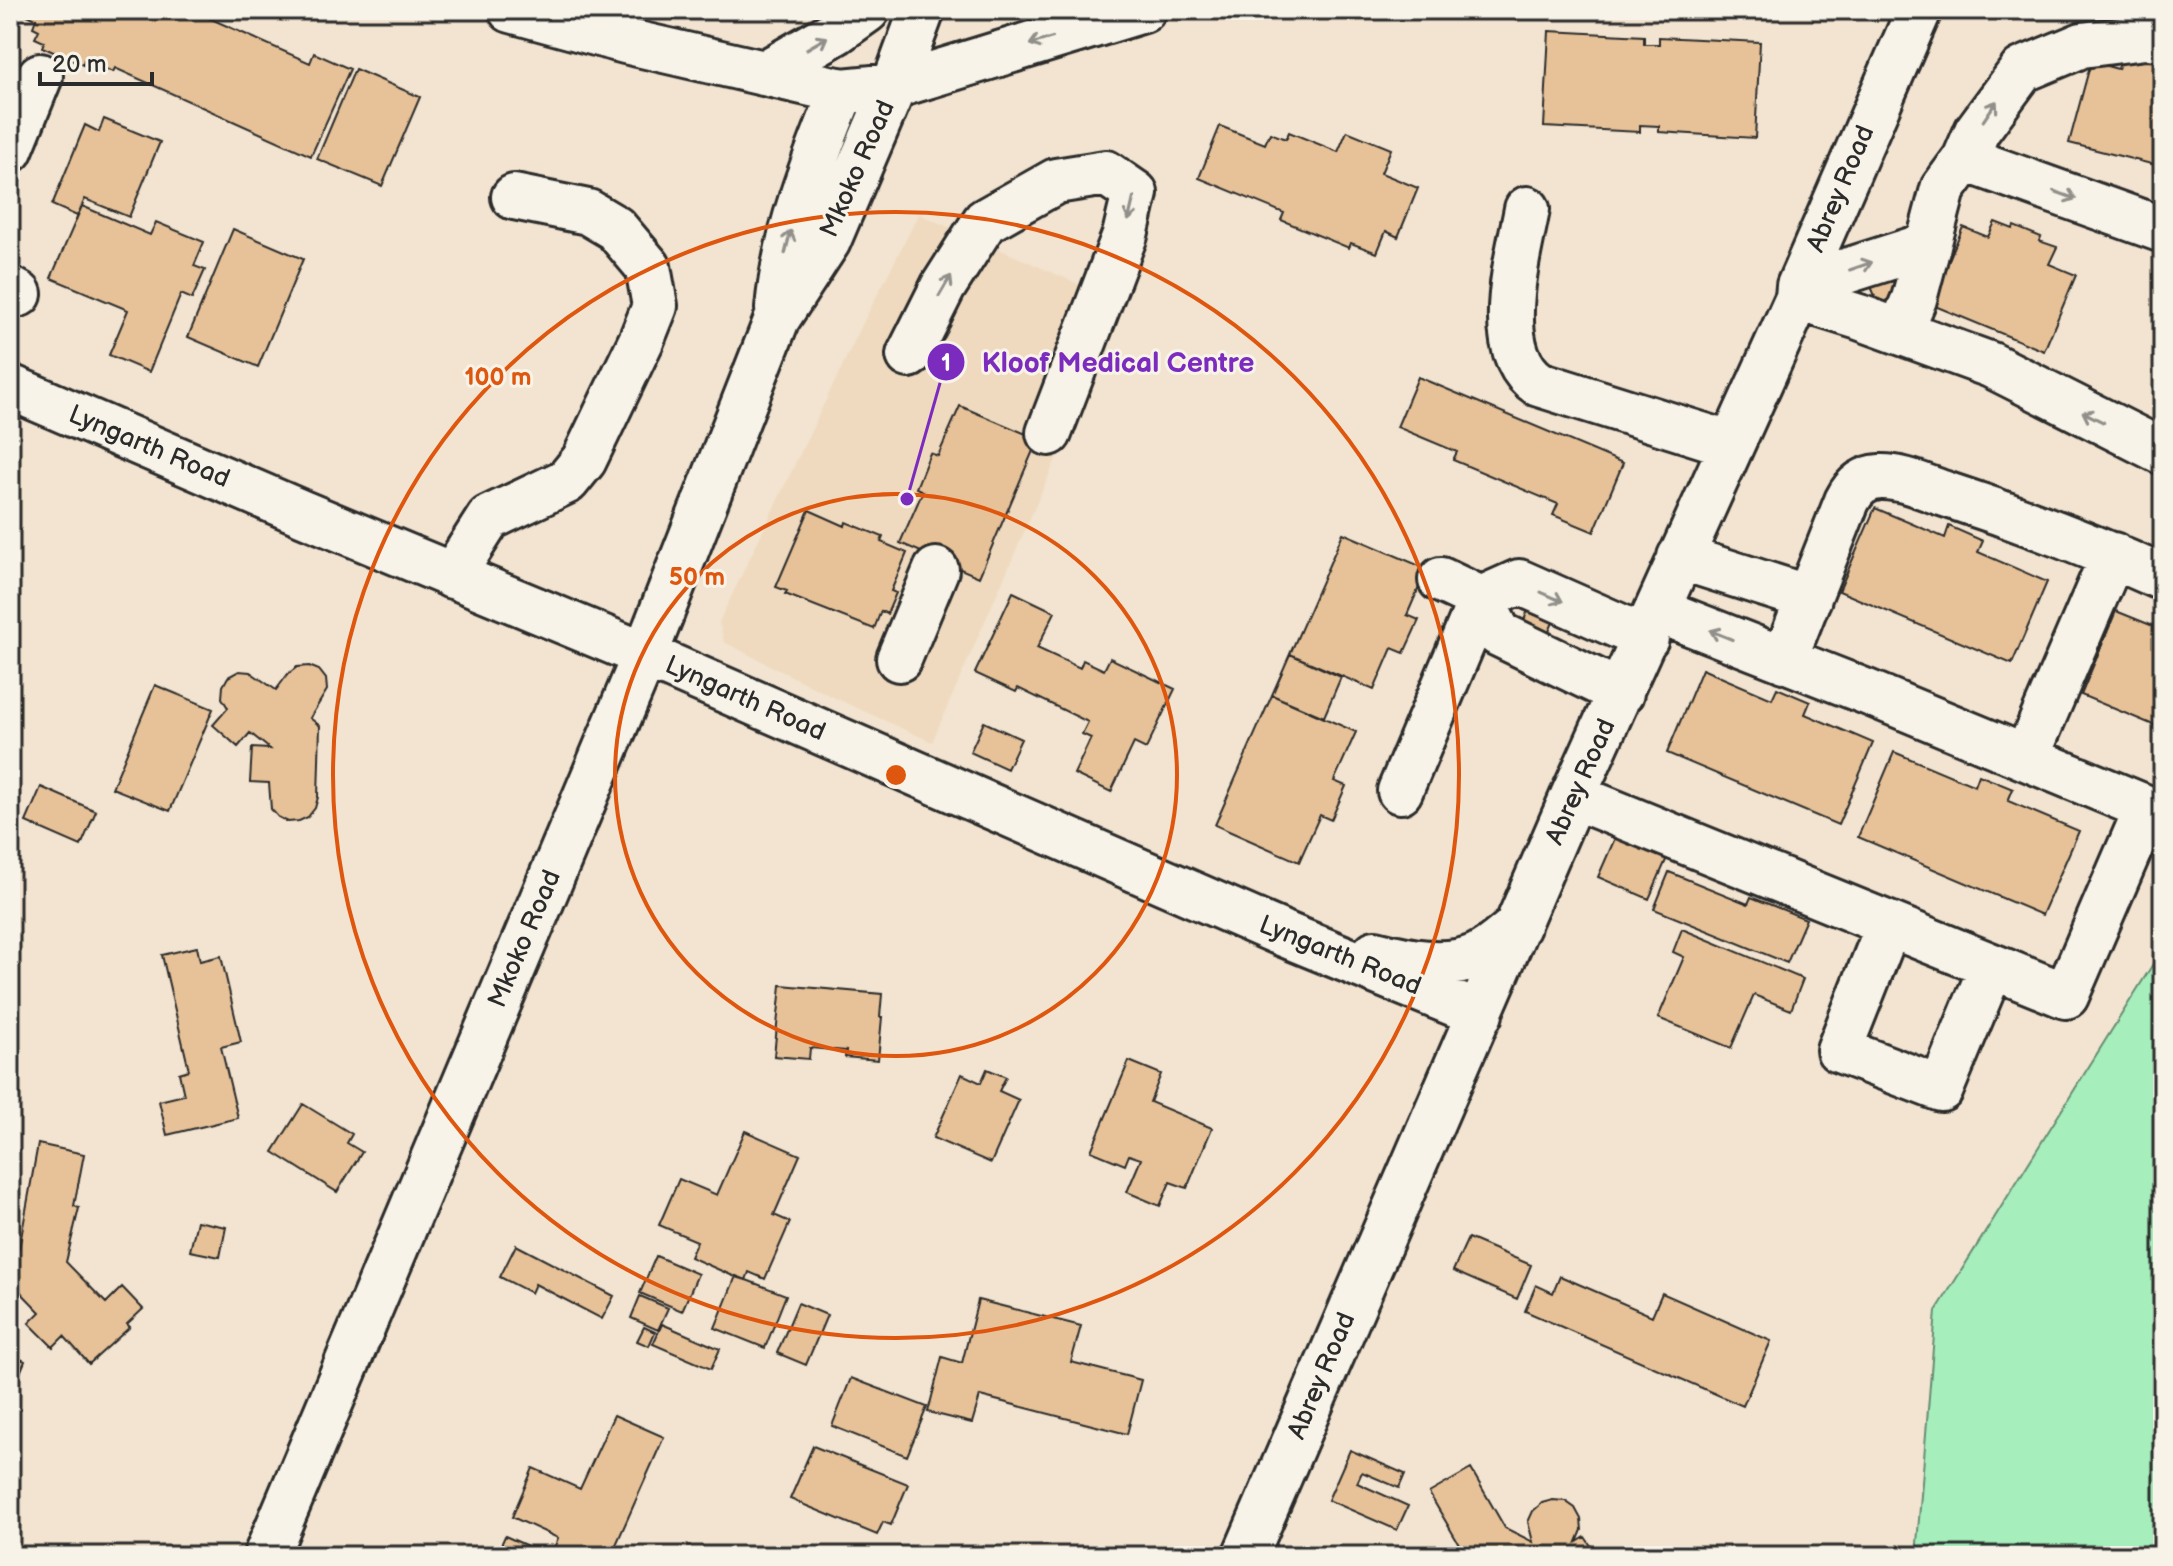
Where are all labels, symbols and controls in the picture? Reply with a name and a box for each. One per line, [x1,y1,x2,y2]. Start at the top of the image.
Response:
one-way arrow [1029,34,1055,49]
one-way arrow [805,35,828,51]
scale bar [40,36,152,86]
text: 20 m [52,50,107,79]
street label: Mkoko Road [814,96,902,242]
one-way arrow [1982,101,1998,123]
street label: Abrey Road [1800,121,1882,257]
one-way arrow [2052,189,2077,203]
one-way arrow [1123,196,1138,221]
one-way arrow [782,230,797,256]
one-way arrow [1848,257,1873,272]
one-way arrow [937,275,953,298]
callout: Kloof Medical Centre [926,336,1270,388]
text: Kloof Medical Centre [982,347,1254,380]
text: 1 [941,349,951,378]
text: 100 m [465,363,531,392]
street label: Lyngarth Road [64,399,234,495]
one-way arrow [2082,408,2106,424]
text: 50 m [669,563,725,592]
one-way arrow [1539,590,1564,605]
one-way arrow [1709,627,1734,641]
street label: Lyngarth Road [660,650,830,748]
street label: Abrey Road [1539,714,1623,850]
centre of rings [882,761,910,789]
street label: Mkoko Road [482,866,568,1012]
street label: Lyngarth Road [1254,909,1426,1003]
street label: Abrey Road [1281,1308,1363,1444]

